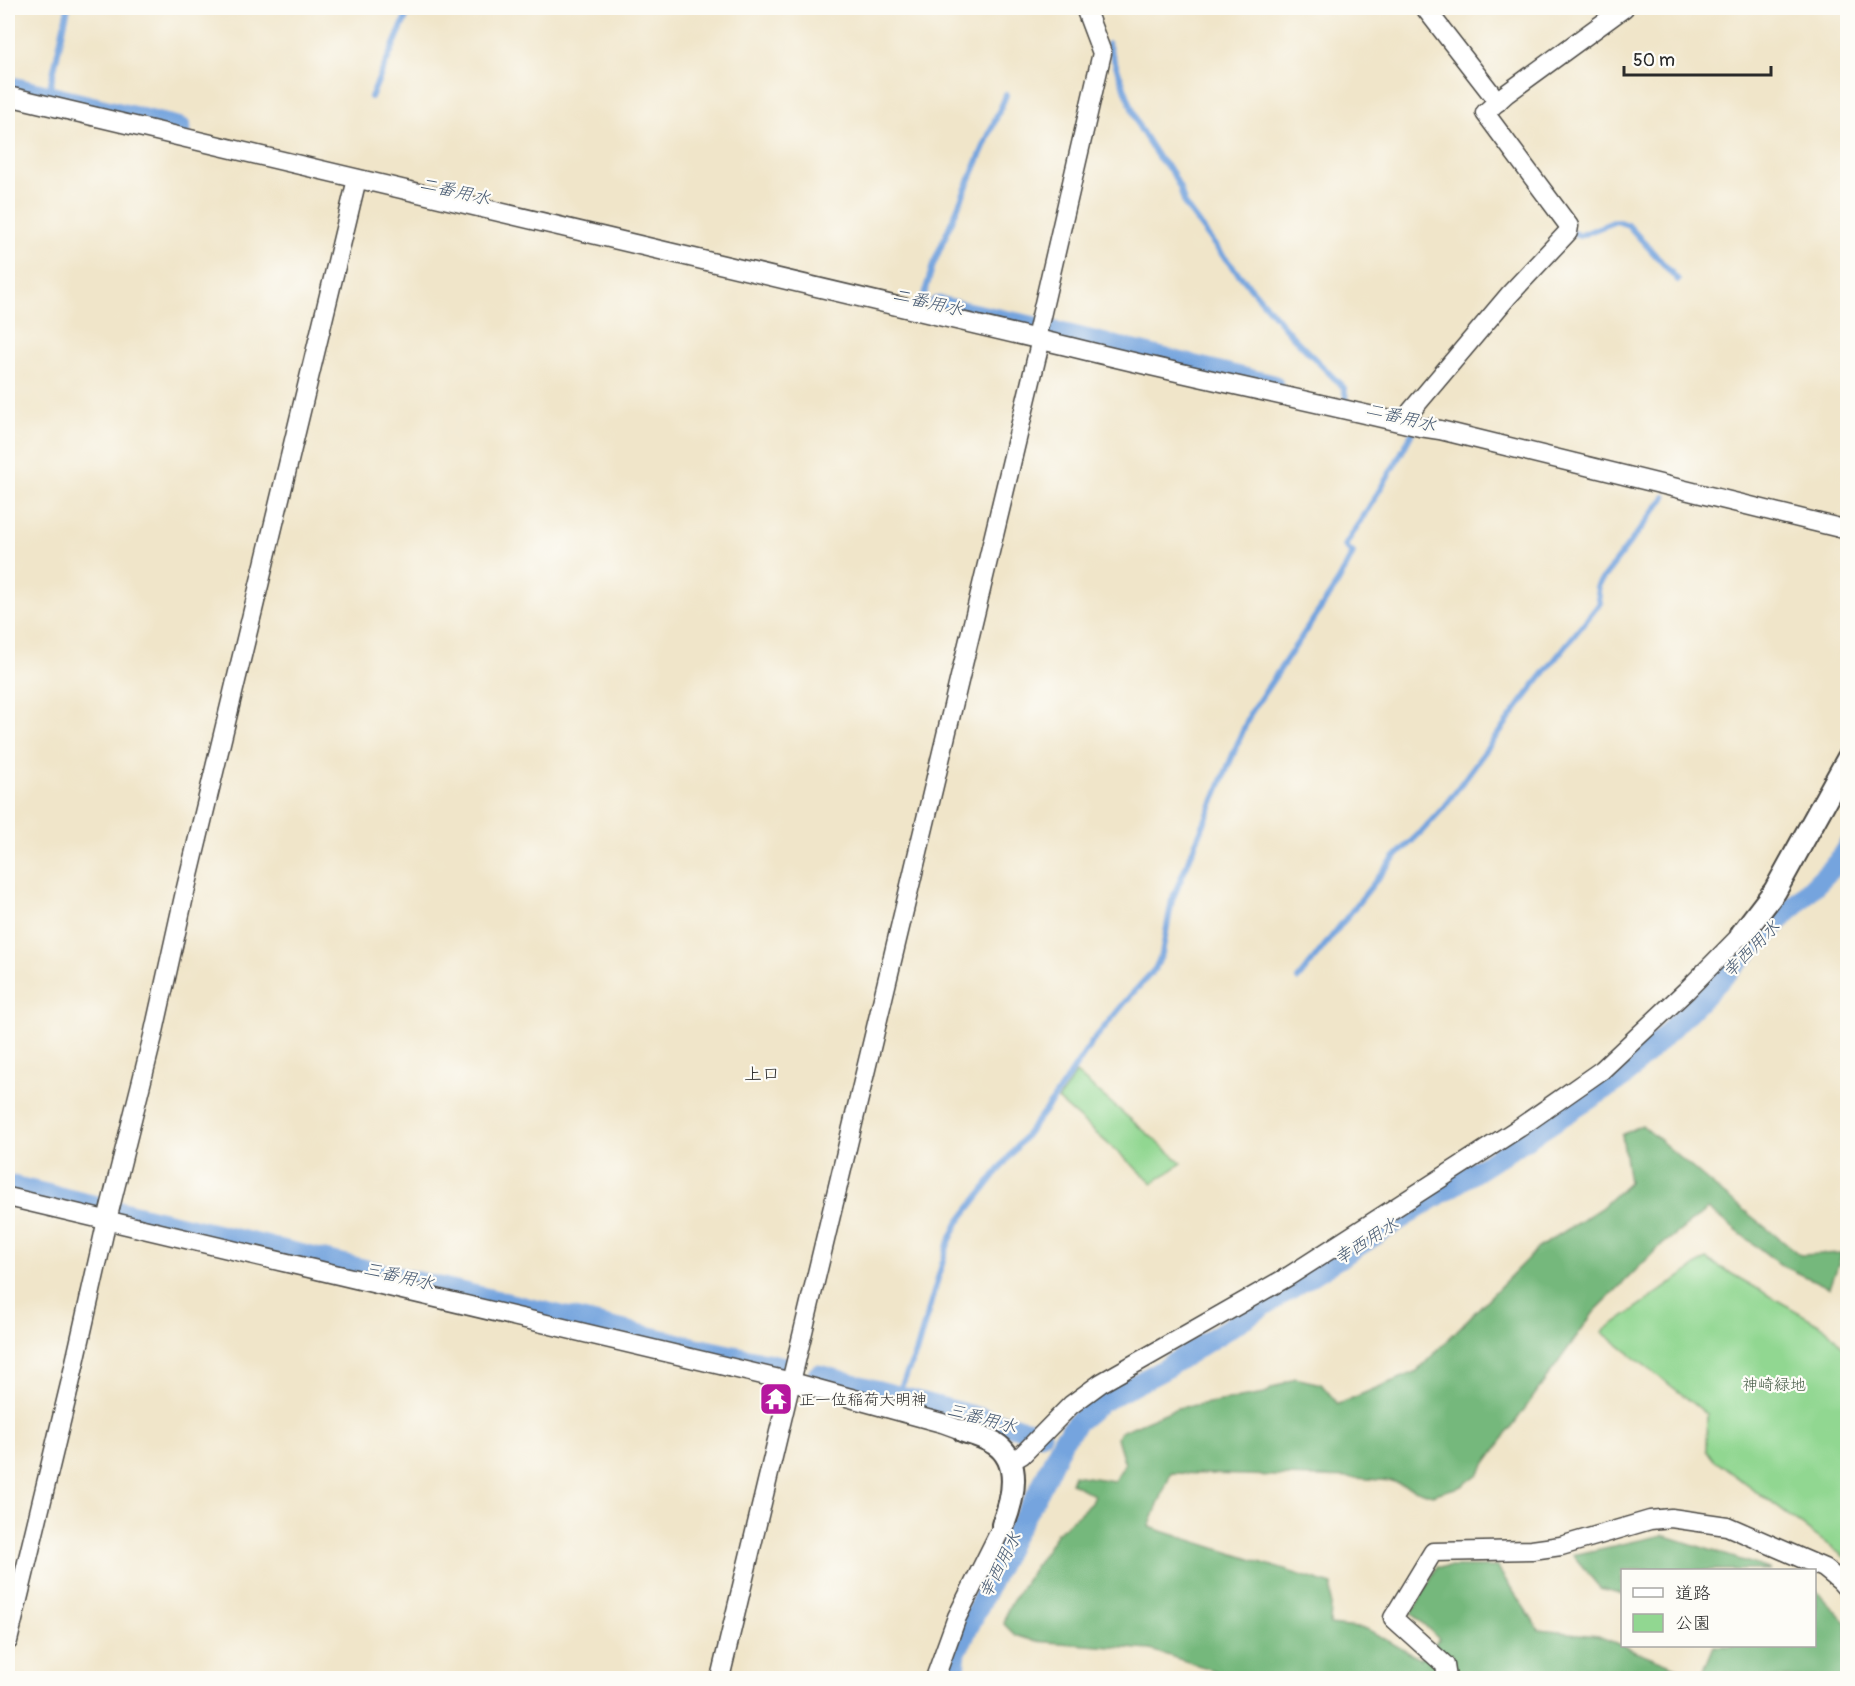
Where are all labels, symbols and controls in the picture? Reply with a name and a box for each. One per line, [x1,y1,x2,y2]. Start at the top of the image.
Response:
scale bar [1624,39,1771,77]
text: 50 m [1633,49,1675,72]
water label: 二番用水 [417,172,493,211]
water label: 二番用水 [890,283,966,322]
water label: 二番用水 [1363,398,1439,437]
water label: 幸西用水 [1718,916,1785,983]
district label: 上口 [744,1063,780,1086]
water label: 幸西用水 [1330,1213,1403,1270]
water label: 三番用水 [361,1257,437,1296]
park label: 神崎緑地 [1742,1375,1806,1395]
temple icon: 正一位稲荷大明神 [758,1381,794,1417]
place label: 正一位稲荷大明神 [799,1390,927,1410]
water label: 三番用水 [944,1398,1020,1439]
water label: 幸西用水 [974,1528,1027,1603]
legend [1621,1569,1816,1647]
text: 道路 [1675,1582,1711,1605]
text: 公園 [1675,1612,1711,1635]

